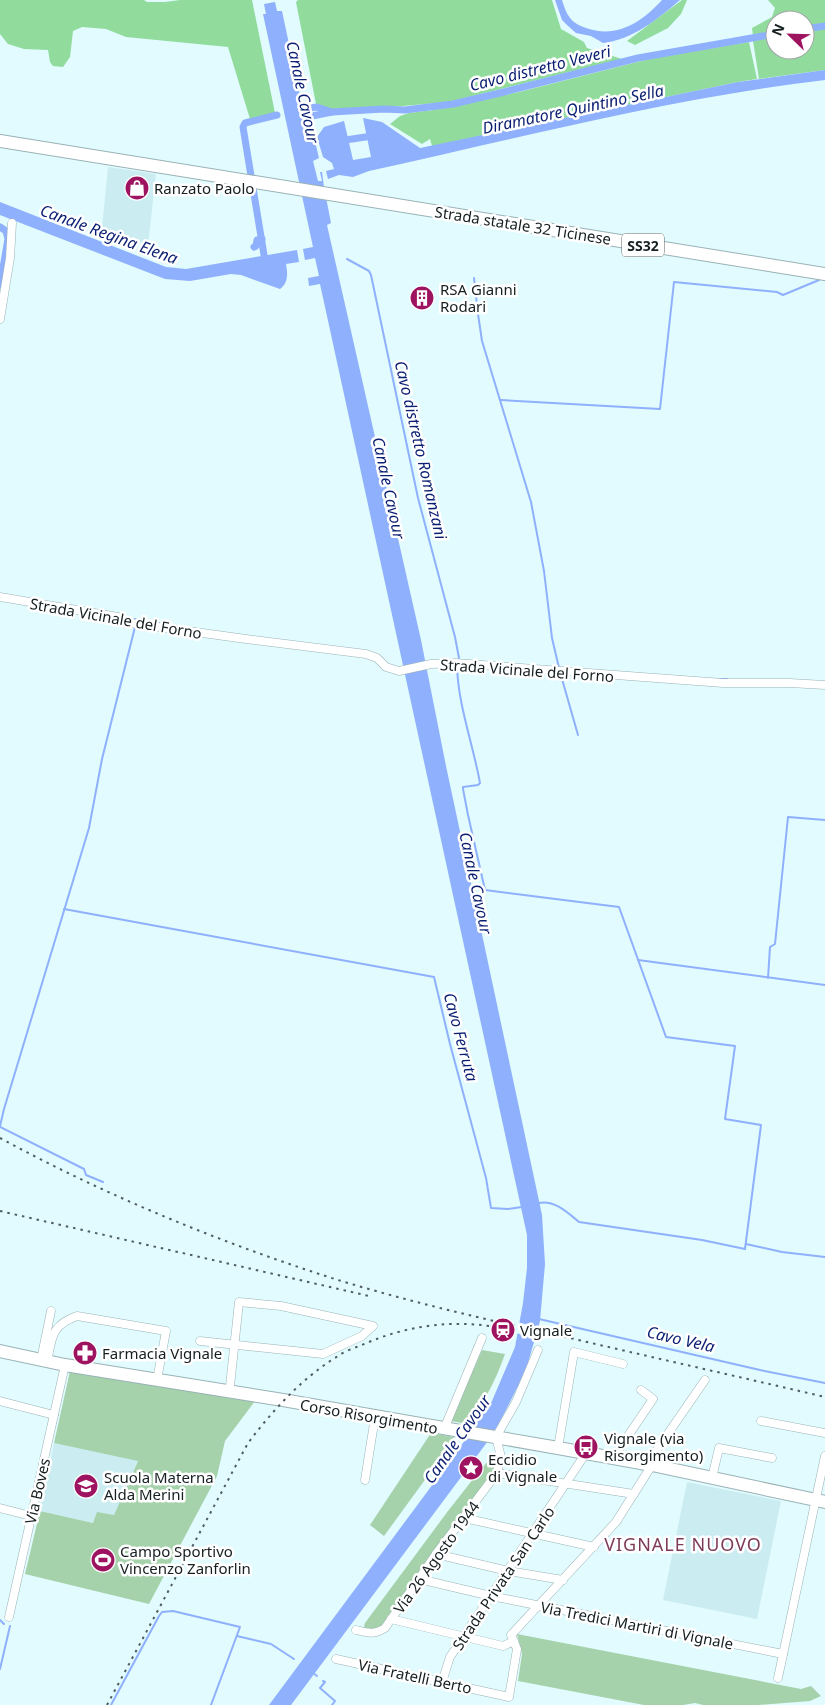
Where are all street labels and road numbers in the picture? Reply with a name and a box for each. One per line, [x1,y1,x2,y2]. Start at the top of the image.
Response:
street label: Strada statale 32 Ticinese [433,201,613,249]
road number: SS32 [622,234,664,256]
street label: Strada Vicinale del Forno [28,593,204,643]
street label: Strada Vicinale del Forno [439,654,615,686]
street label: Corso Risorgimento [298,1394,440,1438]
street label: Via Boves [20,1456,54,1526]
street label: Via 26 Agosto 1944 [389,1497,484,1617]
street label: Strada Privata San Carlo [447,1502,559,1654]
street label: Via Tredici Martiri di Vignale [539,1597,735,1653]
street label: Via Fratelli Berto [356,1654,474,1698]

